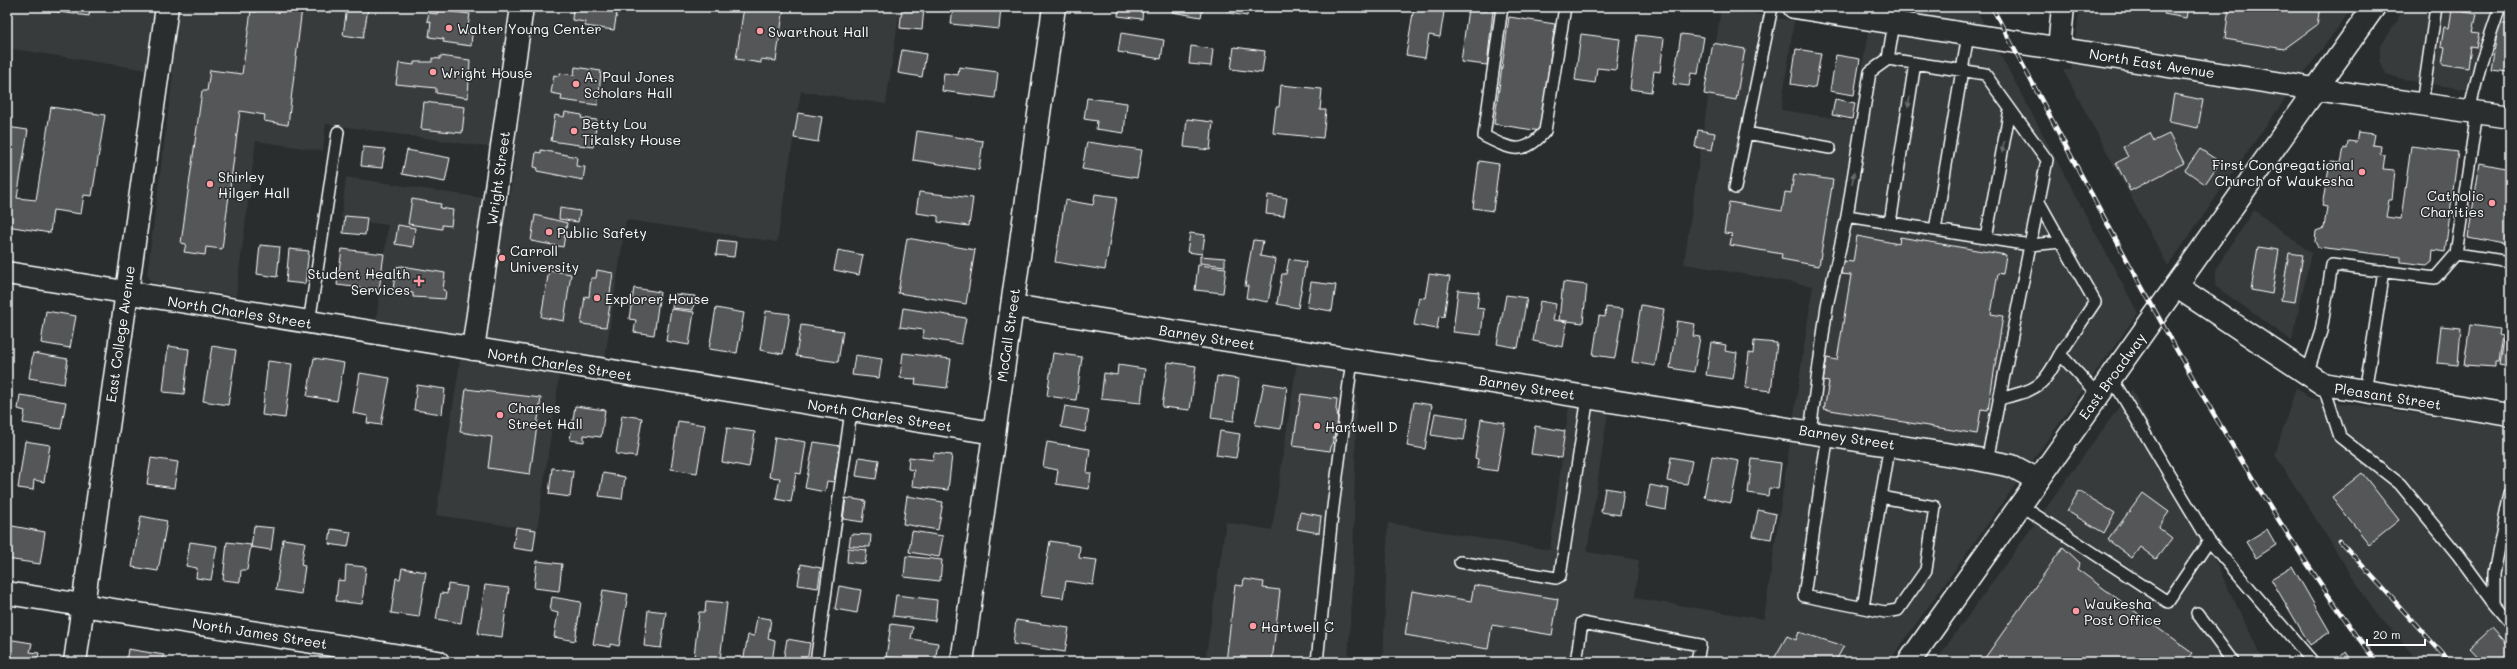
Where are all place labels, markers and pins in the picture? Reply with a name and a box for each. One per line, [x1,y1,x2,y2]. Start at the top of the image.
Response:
place label: Walter Young Center [457,19,602,38]
place label: Swarthout Hall [768,22,869,41]
marker: Walter Young Center [444,23,454,33]
marker: Swarthout Hall [755,26,765,36]
place label: Wright House [441,63,533,82]
marker: Wright House [428,67,438,77]
place label: A. Paul Jones Scholars Hall [584,67,674,102]
marker: A. Paul Jones Scholars Hall [571,79,581,89]
place label: Betty Lou Tikalsky House [582,114,681,149]
marker: Betty Lou Tikalsky House [569,126,579,136]
place label: First Congregational Church of Waukesha [2212,155,2354,190]
place label: Shirley Hilger Hall [218,167,290,202]
marker: First Congregational Church of Waukesha [2357,167,2367,177]
marker: Shirley Hilger Hall [205,179,215,189]
place label: Catholic Charities [2420,186,2484,221]
marker: Catholic Charities [2487,198,2497,208]
place label: Public Safety [557,223,647,242]
marker: Public Safety [544,227,554,237]
place label: Carroll University [510,241,579,276]
marker: Carroll University [497,253,507,263]
place label: Student Health Services [307,264,410,299]
marker: Student Health Services [413,275,425,287]
place label: Explorer House [605,289,709,308]
marker: Explorer House [592,293,602,303]
place label: Charles Street Hall [508,398,583,433]
marker: Charles Street Hall [495,410,505,420]
place label: Hartwell D [1325,417,1398,436]
marker: Hartwell D [1312,421,1322,431]
place label: Waukesha Post Office [2084,594,2161,629]
marker: Waukesha Post Office [2071,606,2081,616]
place label: Hartwell C [1261,617,1334,636]
marker: Hartwell C [1248,621,1258,631]

